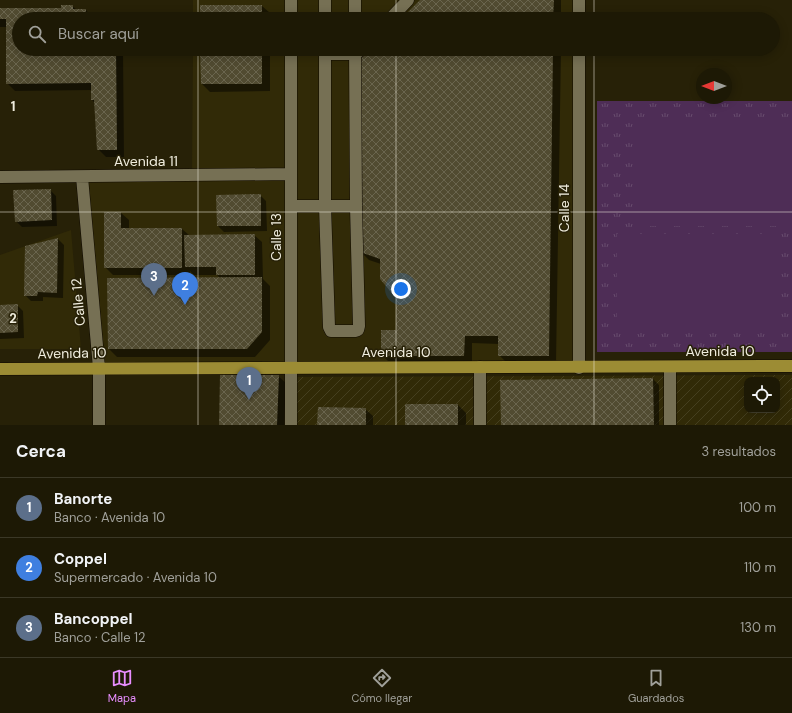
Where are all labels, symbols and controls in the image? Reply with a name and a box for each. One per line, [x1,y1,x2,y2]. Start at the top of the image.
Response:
search box [12,12,780,56]
icon: search [26,23,48,45]
text: Buscar aquí [58,24,139,44]
north arrow [696,68,732,104]
text: 1 [11,98,15,115]
street label: Avenida 11 [114,152,178,170]
street label: Calle 14 [555,183,573,232]
street label: Calle 13 [267,213,285,261]
pin: 3 [141,263,167,296]
pin: 2 [172,272,198,305]
street label: Calle 12 [67,277,89,327]
your location [391,279,411,299]
text: 2 [9,310,17,327]
street label: Avenida 10 [685,342,755,360]
street label: Avenida 10 [37,343,107,363]
street label: Avenida 10 [361,343,431,361]
pin: 1 [236,367,262,400]
map controls [744,377,780,413]
button: locate [744,377,780,413]
text: Cerca [16,440,66,462]
text: 3 resultados [701,443,776,460]
text: Banorte [54,489,112,509]
text: 1 [27,499,31,516]
text: 100 m [739,499,776,516]
text: Banco · Avenida 10 [54,509,165,526]
text: Coppel [54,549,107,569]
text: 2 [25,559,33,576]
text: 110 m [744,559,776,576]
text: Supermercado · Avenida 10 [54,569,217,586]
text: Bancoppel [54,609,133,629]
text: 3 [25,619,33,636]
text: 130 m [740,619,776,636]
text: Banco · Calle 12 [54,629,146,646]
tab: Mapa [108,667,136,705]
tab: Cómo llegar [351,667,412,705]
tab: Guardados [628,667,684,705]

